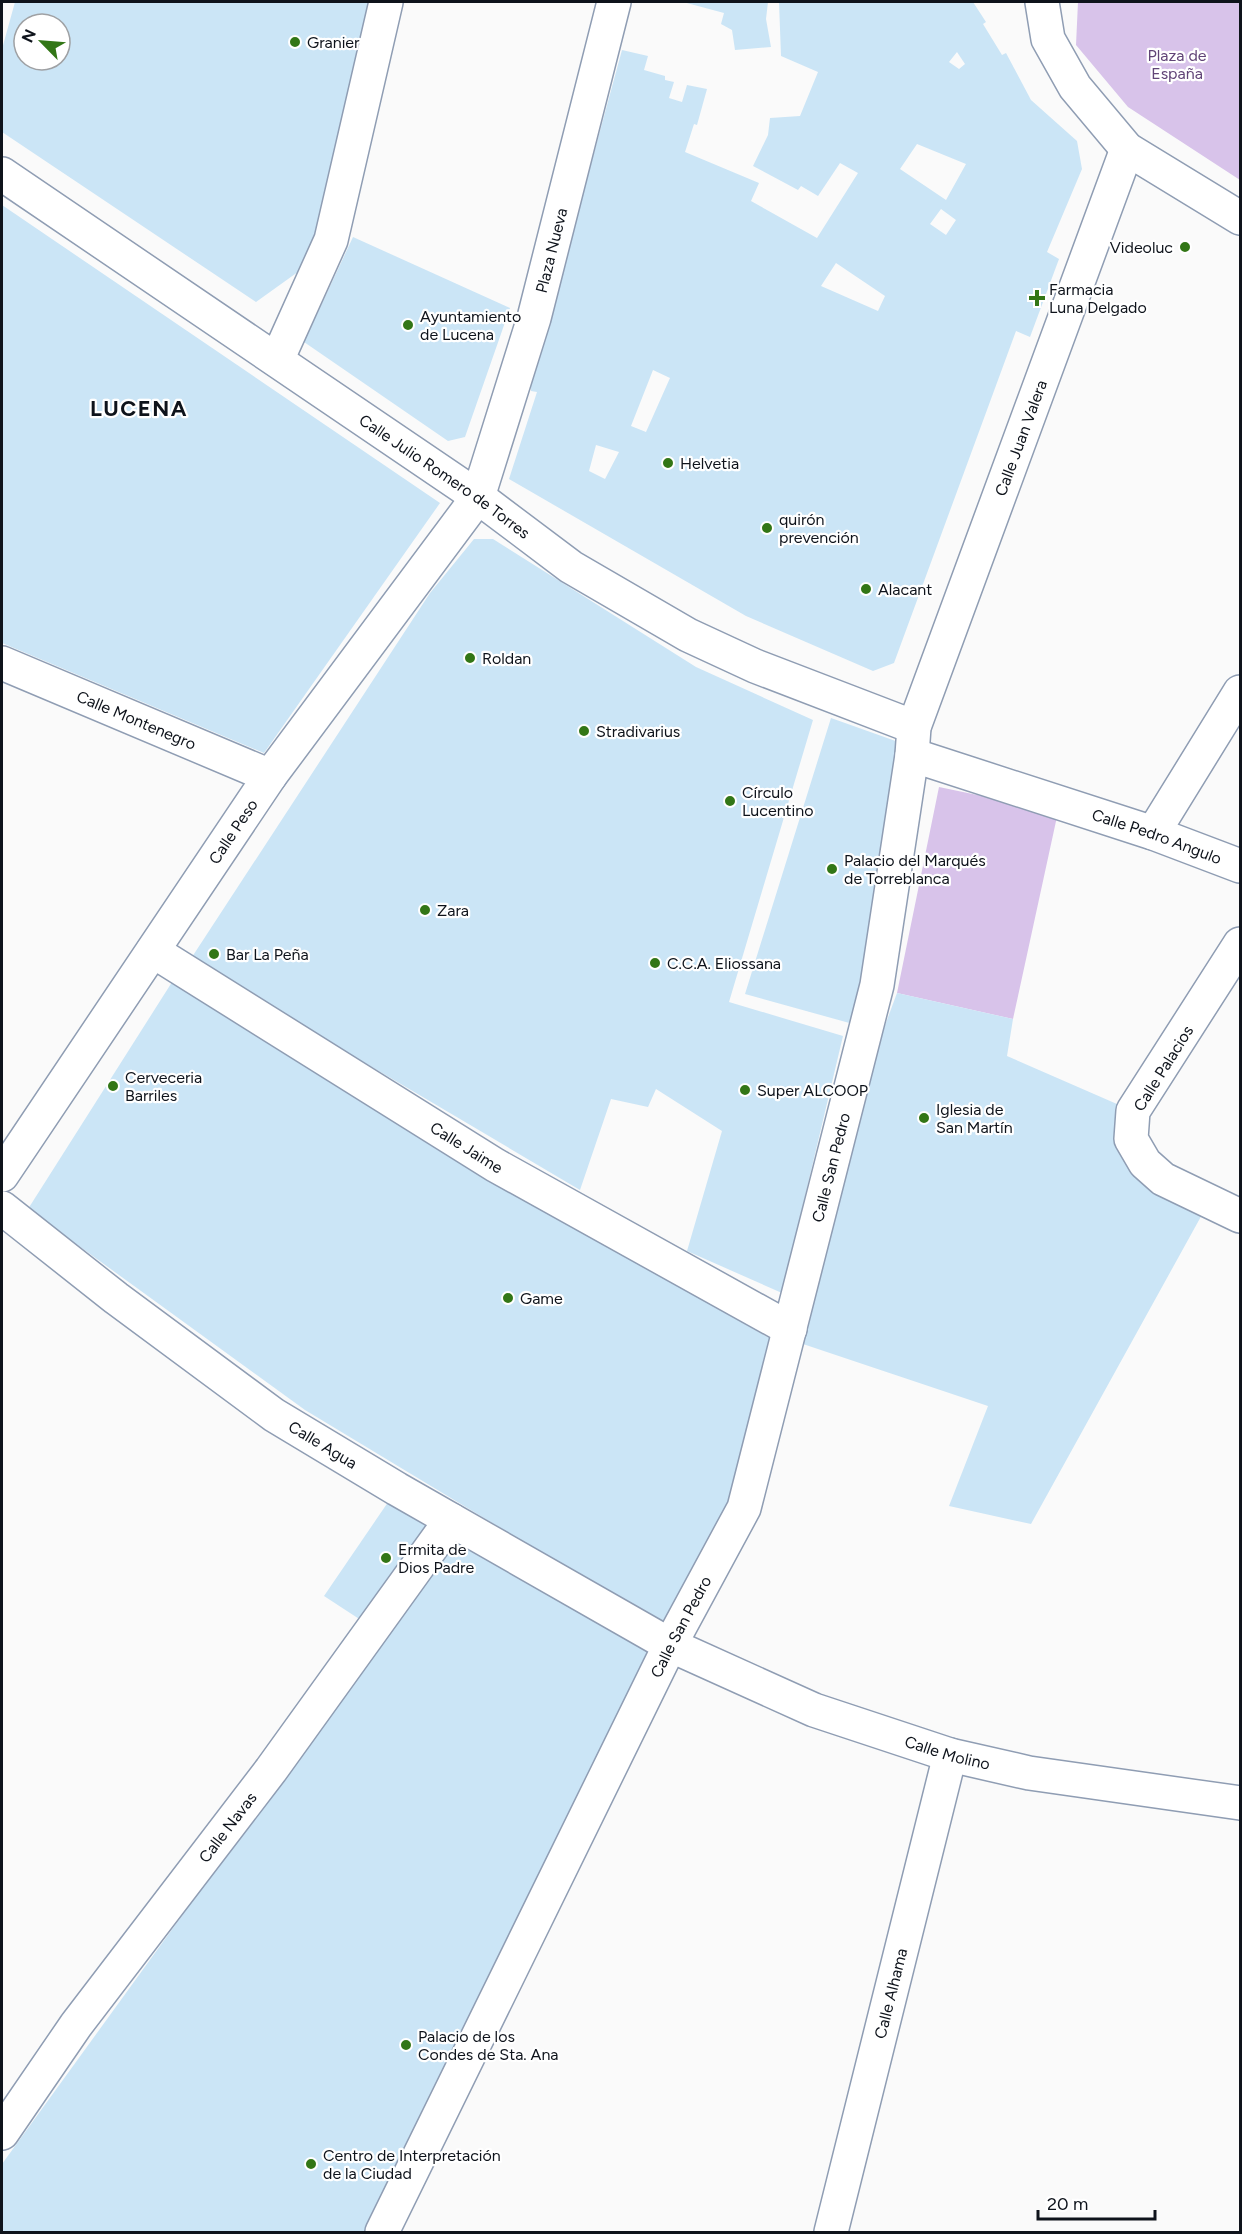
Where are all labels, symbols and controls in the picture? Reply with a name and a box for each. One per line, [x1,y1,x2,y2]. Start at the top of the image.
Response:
north arrow [12,12,72,72]
text: N [18,26,40,45]
place label: Granier [307,33,360,52]
marker: Granier [288,35,302,49]
park label: Plaza de España [1147,46,1207,83]
street label: Plaza Nueva [532,206,572,295]
place label: Videoluc [1110,238,1173,257]
marker: Videoluc [1178,240,1192,254]
place label: Farmacia Luna Delgado [1049,280,1147,317]
marker: Farmacia Luna Delgado [1030,291,1044,305]
place label: Ayuntamiento de Lucena [420,307,521,344]
marker: Ayuntamiento de Lucena [401,318,415,332]
street label: Calle Juan Valera [991,377,1051,499]
district label: LUCENA [90,395,188,422]
street label: Calle Julio Romero de Torres [356,410,533,543]
place label: Helvetia [680,454,739,473]
marker: Helvetia [661,456,675,470]
place label: quirón prevención [779,510,859,547]
marker: quirón prevención [760,521,774,535]
place label: Alacant [878,580,932,599]
marker: Alacant [859,582,873,596]
place label: Roldan [482,649,531,668]
marker: Roldan [463,651,477,665]
street label: Calle Montenegro [74,687,199,754]
place label: Stradivarius [596,722,680,741]
marker: Stradivarius [577,724,591,738]
place label: Círculo Lucentino [742,783,814,820]
marker: Círculo Lucentino [723,794,737,808]
street label: Calle Peso [205,796,262,868]
street label: Calle Pedro Angulo [1090,805,1224,868]
place label: Palacio del Marqués de Torreblanca [844,851,986,888]
marker: Palacio del Marqués de Torreblanca [825,862,839,876]
place label: Zara [437,901,469,920]
marker: Zara [418,903,432,917]
place label: Bar La Peña [226,945,309,964]
marker: Bar La Peña [207,947,221,961]
place label: C.C.A. Eliossana [667,954,781,973]
marker: C.C.A. Eliossana [648,956,662,970]
street label: Calle Palacios [1130,1022,1197,1115]
place label: Cerveceria Barriles [125,1068,202,1105]
marker: Cerveceria Barriles [106,1079,120,1093]
place label: Super ALCOOP [757,1081,868,1100]
marker: Super ALCOOP [738,1083,752,1097]
place label: Iglesia de San Martín [936,1100,1013,1137]
street label: Calle San Pedro [808,1111,854,1224]
marker: Iglesia de San Martín [917,1111,931,1125]
street label: Calle Jaime [427,1118,506,1178]
place label: Game [520,1289,563,1308]
marker: Game [501,1291,515,1305]
street label: Calle Agua [285,1417,360,1473]
place label: Ermita de Dios Padre [398,1540,474,1577]
marker: Ermita de Dios Padre [379,1551,393,1565]
street label: Calle San Pedro [646,1573,716,1681]
street label: Calle Molino [902,1732,992,1774]
street label: Calle Navas [195,1788,261,1866]
street label: Calle Alhama [871,1946,911,2041]
place label: Palacio de los Condes de Sta. Ana [418,2027,559,2064]
marker: Palacio de los Condes de Sta. Ana [399,2038,413,2052]
place label: Centro de Interpretación de la Ciudad [323,2146,501,2183]
marker: Centro de Interpretación de la Ciudad [304,2157,318,2171]
scale bar [1038,2183,1155,2221]
text: 20 m [1047,2193,1088,2215]

